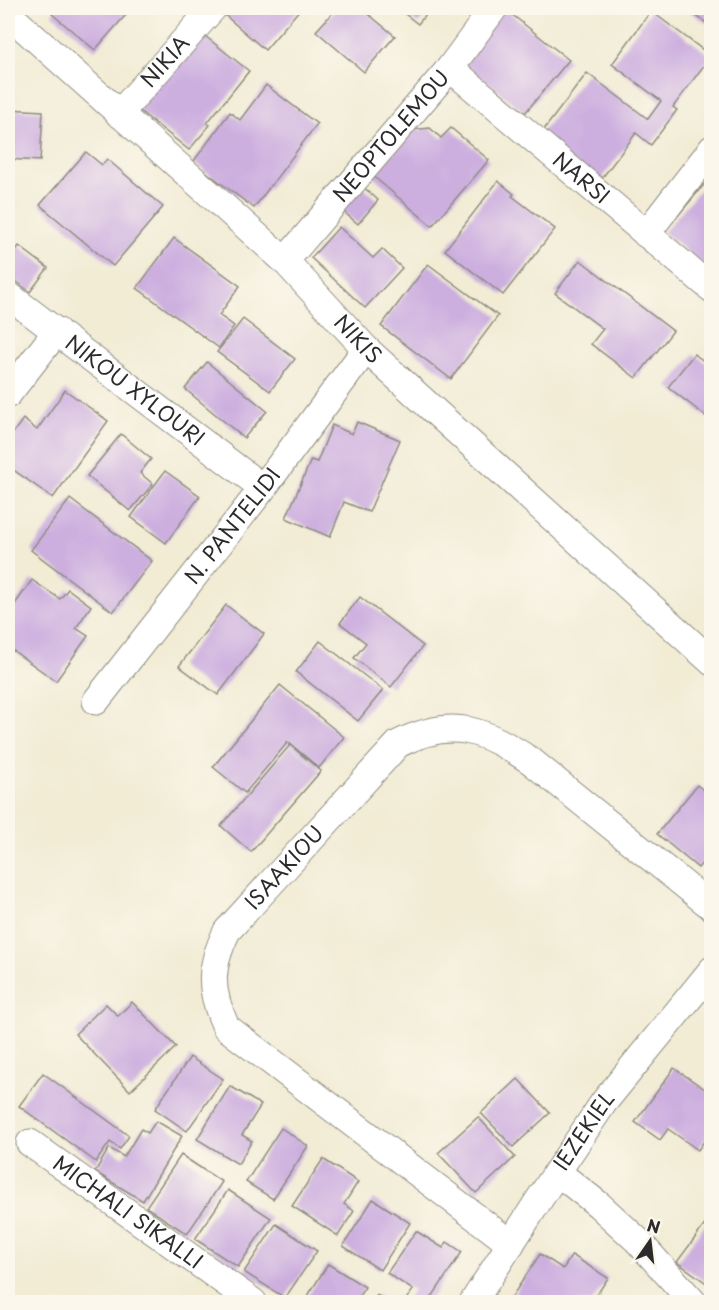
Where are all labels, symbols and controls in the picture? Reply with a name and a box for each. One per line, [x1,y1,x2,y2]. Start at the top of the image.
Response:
street label: NIKIA [132,27,196,93]
street label: NEOPTOLEMOU [324,62,456,208]
street label: NARSI [546,143,618,210]
street label: NIKIS [328,306,390,370]
street label: NIKOU XYLOURI [59,326,212,453]
street label: N. PANTELIDI [176,460,287,590]
street label: ISAAKIOU [236,817,330,916]
street label: IEZEKIEL [544,1083,621,1176]
street label: MICHALI SIKALLI [47,1146,211,1276]
north arrow [620,1211,680,1271]
text: N [645,1212,663,1239]

